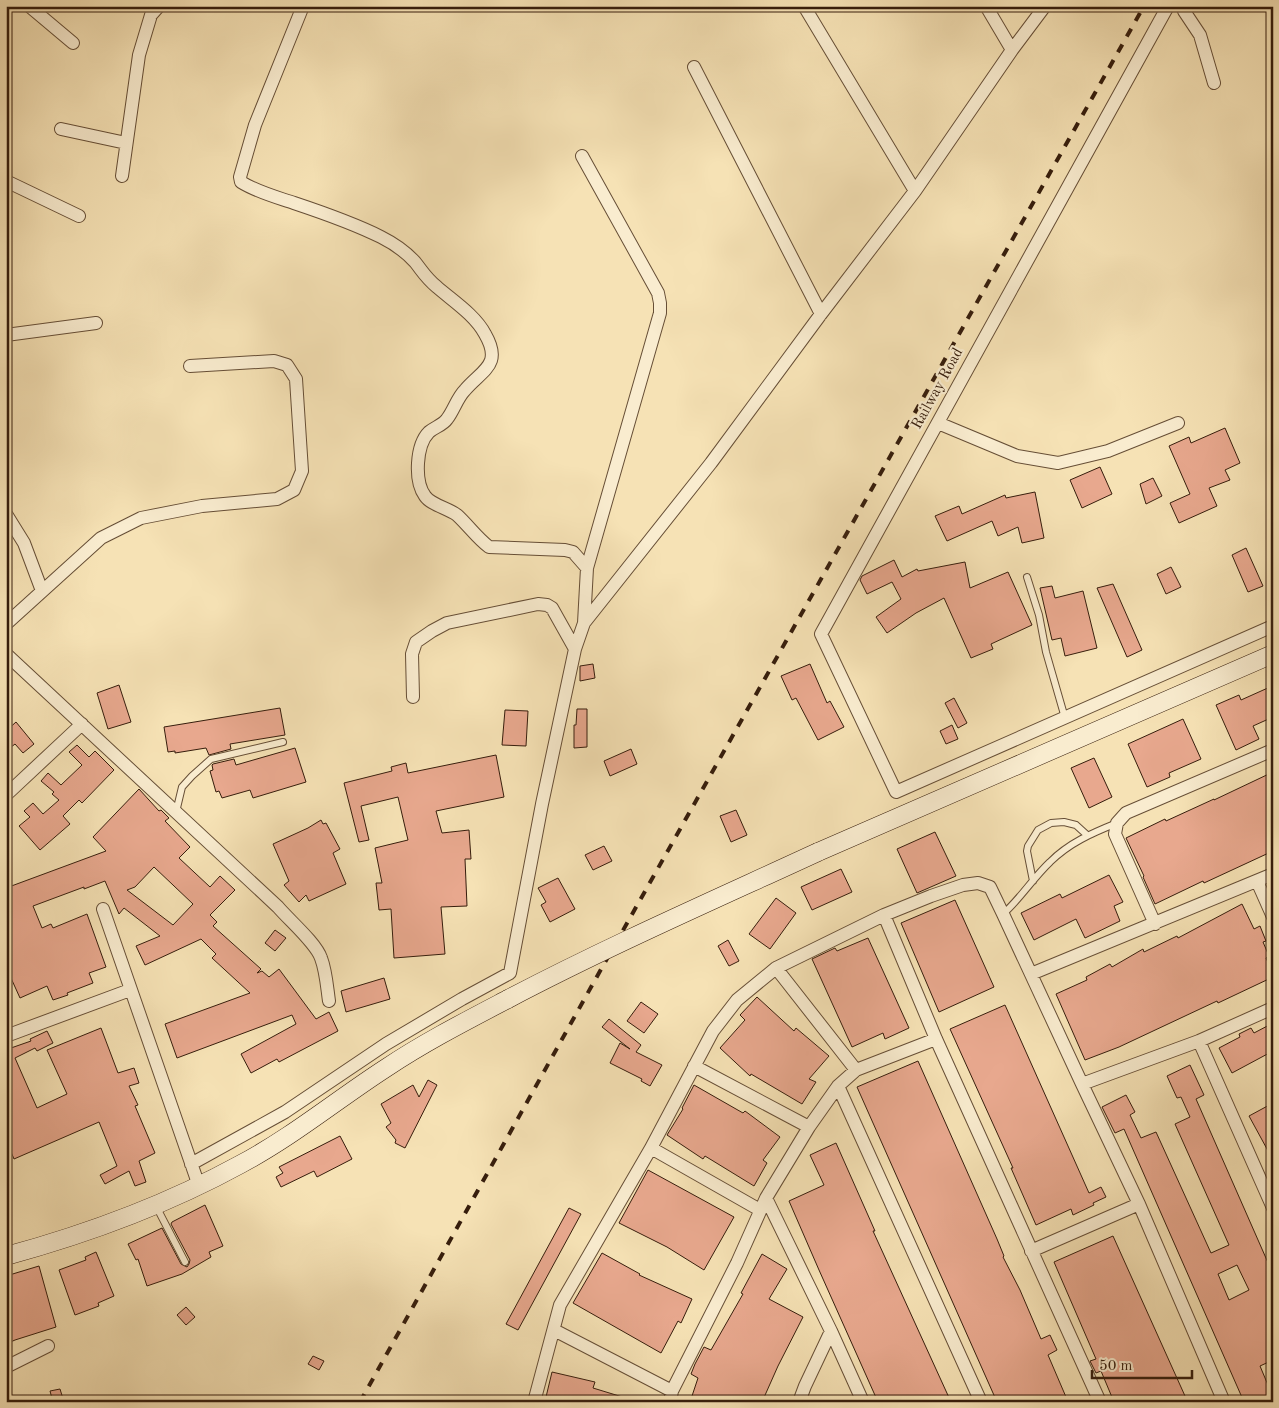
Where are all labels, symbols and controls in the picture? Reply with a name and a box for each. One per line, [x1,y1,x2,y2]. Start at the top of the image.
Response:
street label: Railway Road [910,346,966,432]
scale bar [1092,1348,1192,1380]
text: 50 m [1099,1359,1133,1374]

